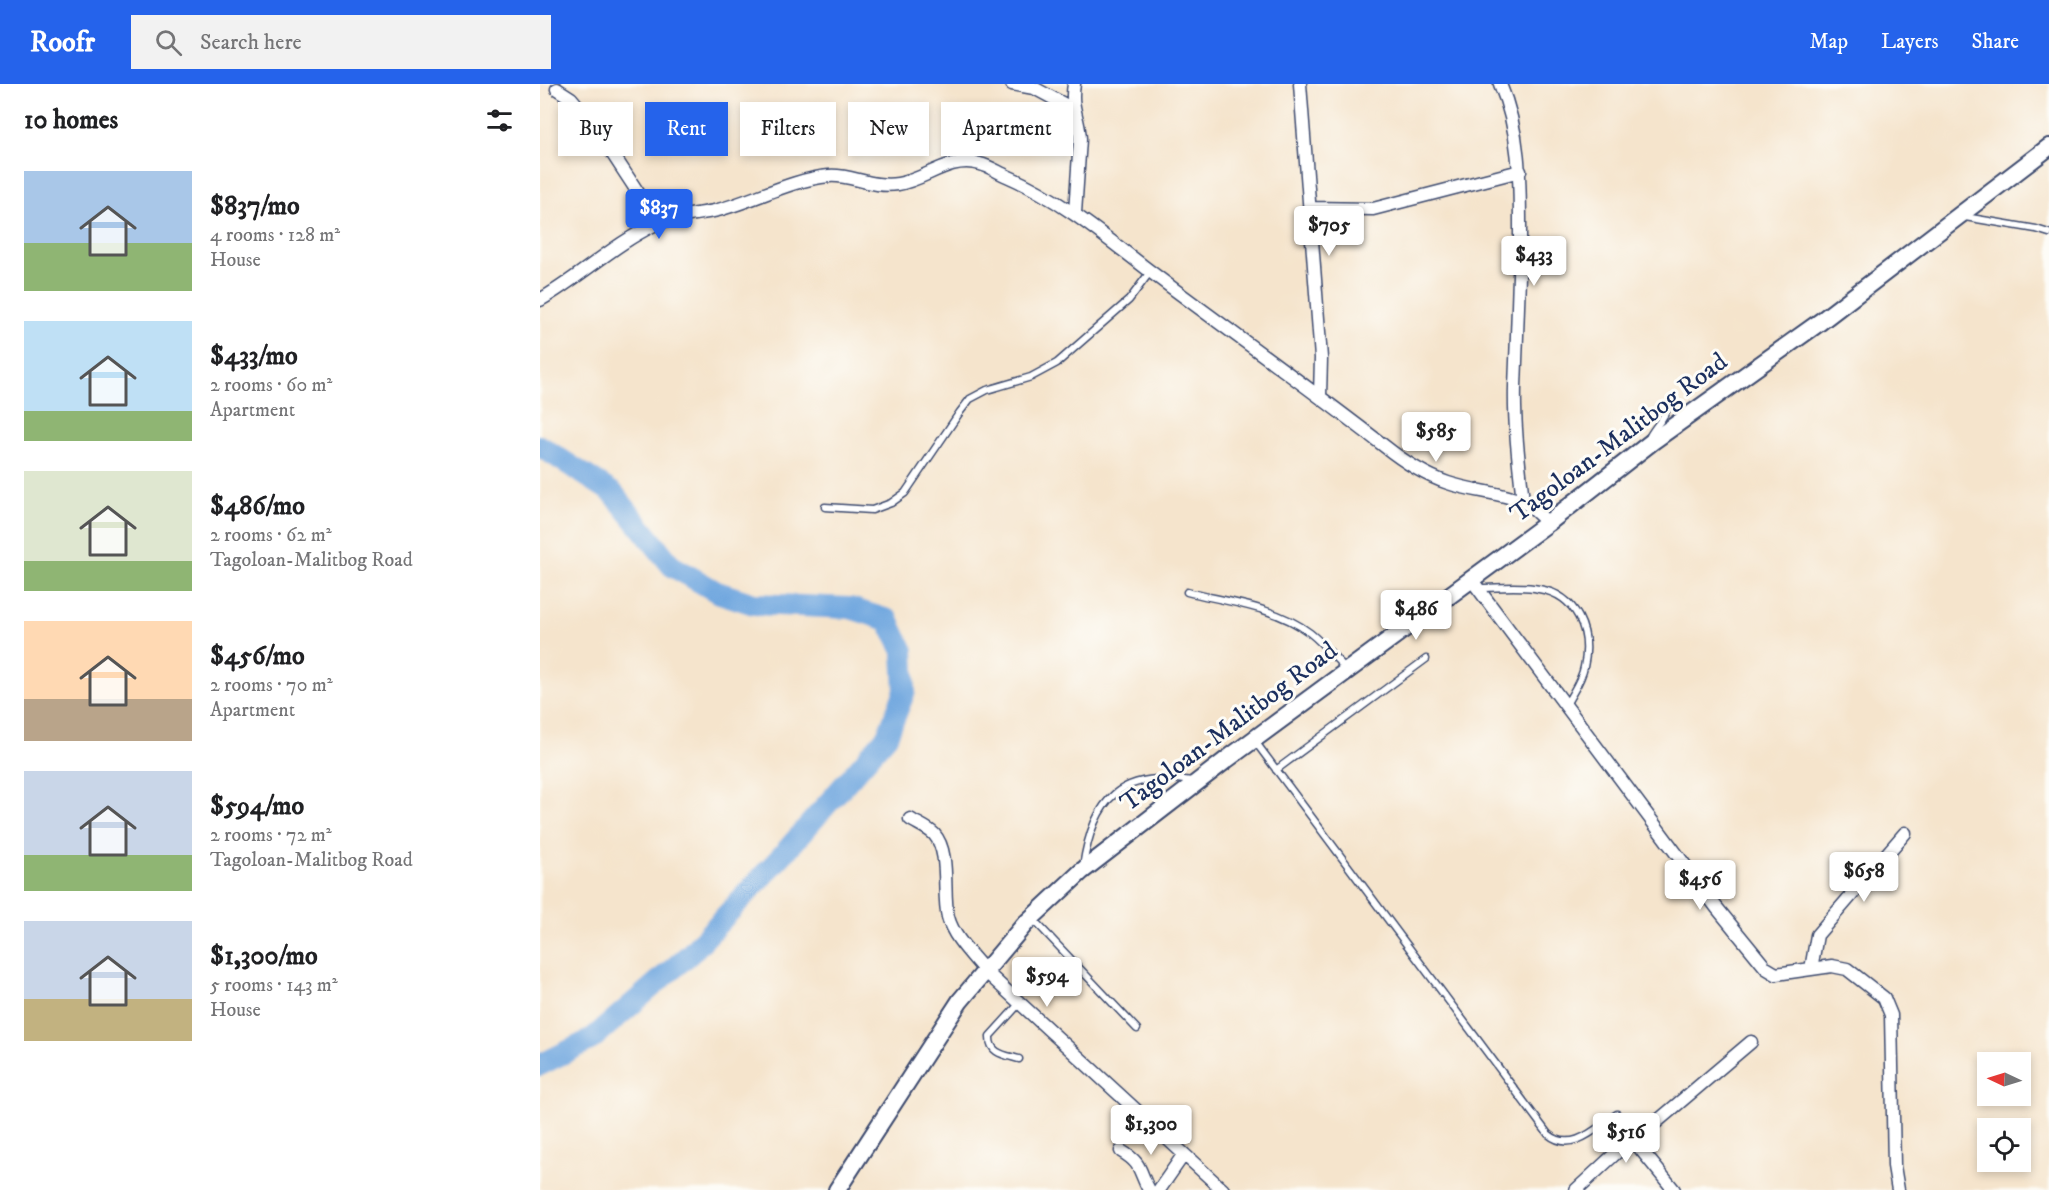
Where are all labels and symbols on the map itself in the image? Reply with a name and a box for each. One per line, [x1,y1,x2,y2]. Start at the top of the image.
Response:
pin: $837 [623,189,695,240]
pin: $705 [1293,206,1365,257]
pin: $433 [1498,236,1570,287]
street label: Tagoloan-Malitbog Road [1504,345,1734,530]
pin: $585 [1400,412,1472,463]
pin: $486 [1380,590,1452,641]
street label: Tagoloan-Malitbog Road [1114,634,1344,819]
pin: $658 [1828,852,1900,903]
pin: $456 [1664,860,1736,911]
pin: $594 [1011,957,1083,1008]
north arrow [1977,1052,2031,1106]
pin: $1,300 [1102,1105,1200,1156]
pin: $516 [1590,1113,1662,1164]

